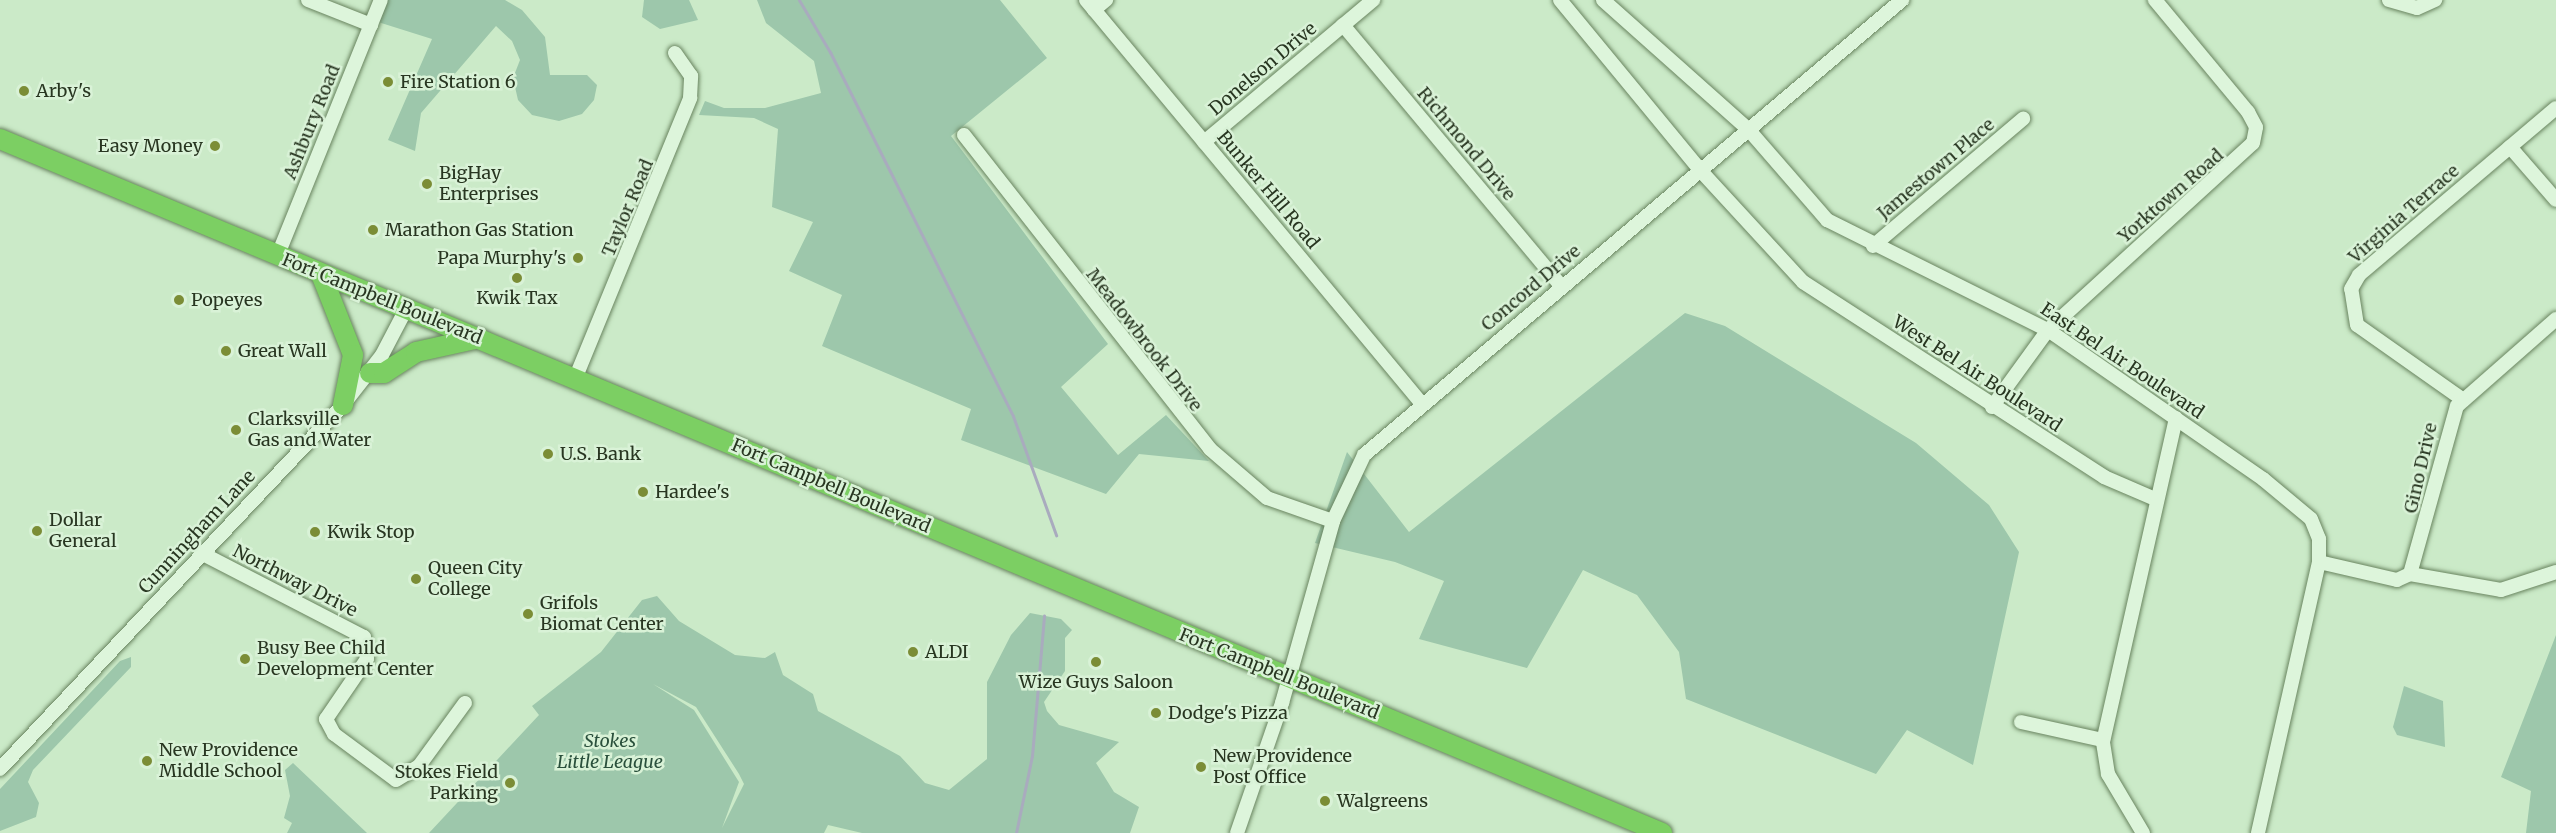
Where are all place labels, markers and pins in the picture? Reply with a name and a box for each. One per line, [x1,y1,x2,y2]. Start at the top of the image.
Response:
place label: Fire Station 6 [400,71,516,93]
marker: Fire Station 6 [381,75,395,89]
place label: Arby's [36,80,91,102]
marker: Arby's [17,84,31,98]
place label: Easy Money [98,135,203,157]
marker: Easy Money [208,139,222,153]
place label: BigHay Enterprises [439,163,539,206]
marker: BigHay Enterprises [420,177,434,191]
place label: Marathon Gas Station [385,219,574,241]
marker: Marathon Gas Station [366,223,380,237]
place label: Papa Murphy's [437,247,566,269]
marker: Papa Murphy's [571,251,585,265]
marker: Kwik Tax [510,271,524,285]
place label: Kwik Tax [476,287,558,309]
place label: Popeyes [191,289,262,311]
marker: Popeyes [172,293,186,307]
place label: Great Wall [238,340,327,362]
marker: Great Wall [219,344,233,358]
place label: Clarksville Gas and Water [248,409,371,452]
marker: Clarksville Gas and Water [229,423,243,437]
place label: U.S. Bank [560,443,641,465]
marker: U.S. Bank [541,447,555,461]
place label: Hardee's [655,481,729,503]
marker: Hardee's [636,485,650,499]
place label: Dollar General [49,510,116,552]
place label: Kwik Stop [327,521,415,543]
marker: Dollar General [30,524,44,538]
marker: Kwik Stop [308,525,322,539]
place label: Queen City College [428,558,523,600]
marker: Queen City College [409,572,423,586]
place label: Grifols Biomat Center [540,593,664,636]
marker: Grifols Biomat Center [521,607,535,621]
place label: Busy Bee Child Development Center [257,638,434,680]
place label: ALDI [925,641,969,663]
marker: ALDI [906,645,920,659]
marker: Busy Bee Child Development Center [238,652,252,666]
marker: Wize Guys Saloon [1089,655,1103,669]
place label: Wize Guys Saloon [1019,671,1173,693]
place label: Dodge's Pizza [1168,702,1288,724]
marker: Dodge's Pizza [1149,706,1163,720]
place label: New Providence Middle School [159,740,298,783]
place label: New Providence Post Office [1213,746,1352,789]
marker: New Providence Middle School [140,754,154,768]
marker: New Providence Post Office [1194,760,1208,774]
place label: Stokes Field Parking [395,762,498,804]
marker: Stokes Field Parking [503,776,517,790]
place label: Walgreens [1337,790,1428,812]
marker: Walgreens [1318,794,1332,808]

